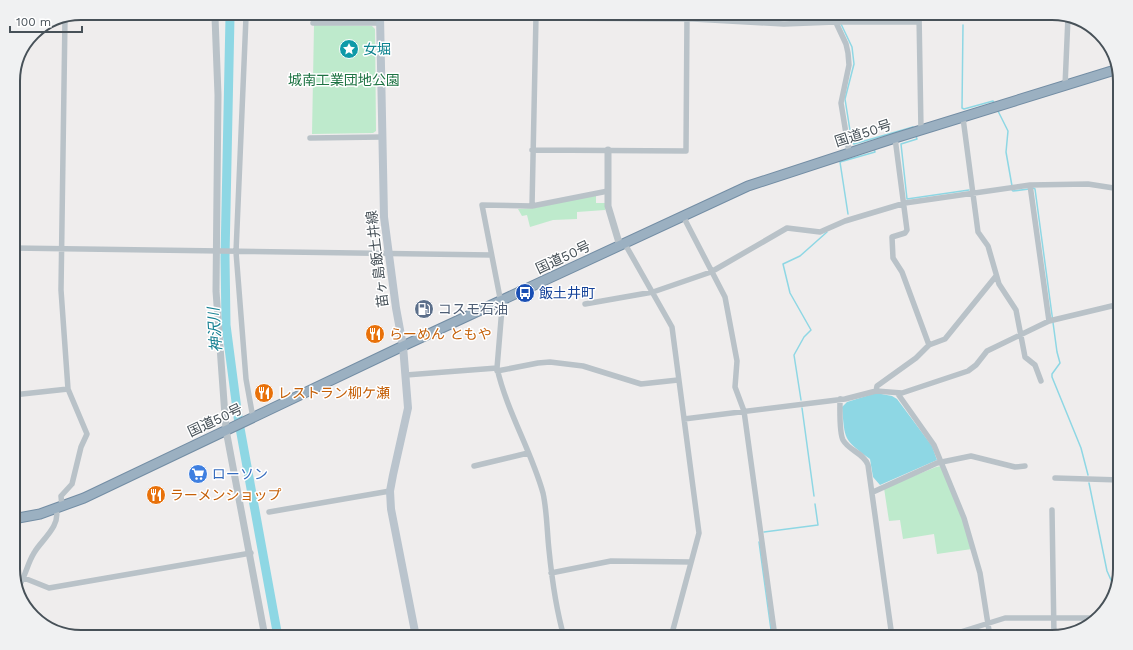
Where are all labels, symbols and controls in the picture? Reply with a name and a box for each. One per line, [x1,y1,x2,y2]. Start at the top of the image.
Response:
scale bar [10,8,82,34]
text: 100 m [16,15,51,29]
place icon: 女堀 [338,38,360,60]
place label: 女堀 [363,41,391,57]
park label: 城南工業団地公園 [288,72,400,88]
street label: 国道50号 [833,116,893,150]
street label: 苗ヶ島飯土井線 [363,209,391,309]
street label: 国道50号 [533,237,593,277]
bus stop icon: 飯土井町 [514,282,536,304]
place label: 飯土井町 [539,285,595,301]
fuel station icon: コスモ石油 [413,298,435,320]
place label: コスモ石油 [438,301,508,317]
water label: 神沢川 [204,305,226,353]
restaurant icon: らーめん ともや [364,323,386,345]
place label: らーめん ともや [389,326,492,342]
restaurant icon: レストラン柳ケ瀬 [253,382,275,404]
place label: レストラン柳ケ瀬 [278,385,390,401]
street label: 国道50号 [185,400,245,440]
supermarket icon: ローソン [187,463,209,485]
place label: ローソン [212,466,268,482]
restaurant icon: ラーメンショップ [145,484,167,506]
place label: ラーメンショップ [170,487,281,503]

